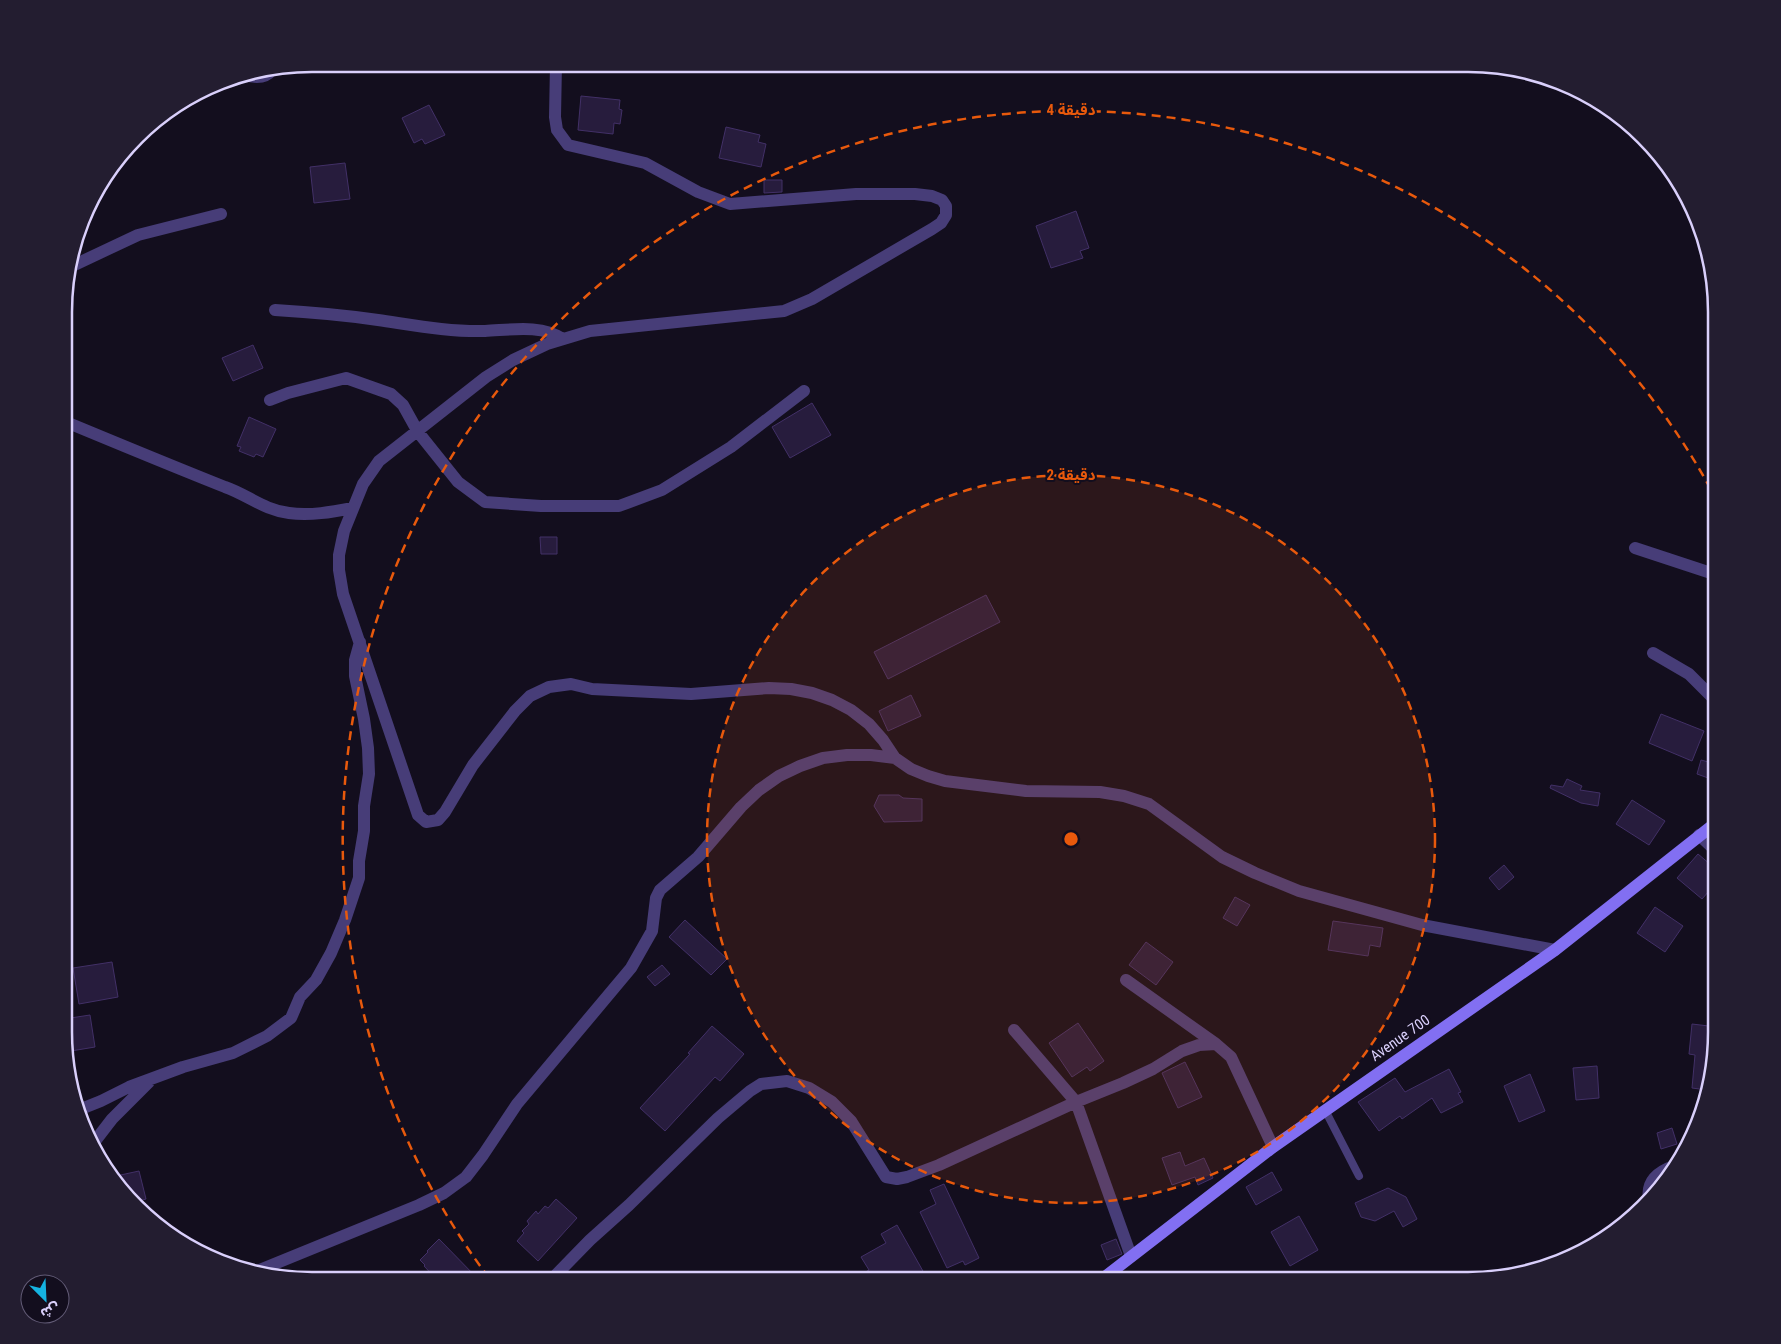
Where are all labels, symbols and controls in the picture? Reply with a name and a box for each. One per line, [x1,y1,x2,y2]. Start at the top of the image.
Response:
text: 4 دقيقة [1047,101,1096,119]
text: 2 دقيقة [1047,466,1096,484]
centre of rings [1062,830,1080,848]
street label: Avenue 700 [1367,1011,1433,1065]
north arrow [20,1274,70,1324]
text: ش [38,1300,62,1322]

